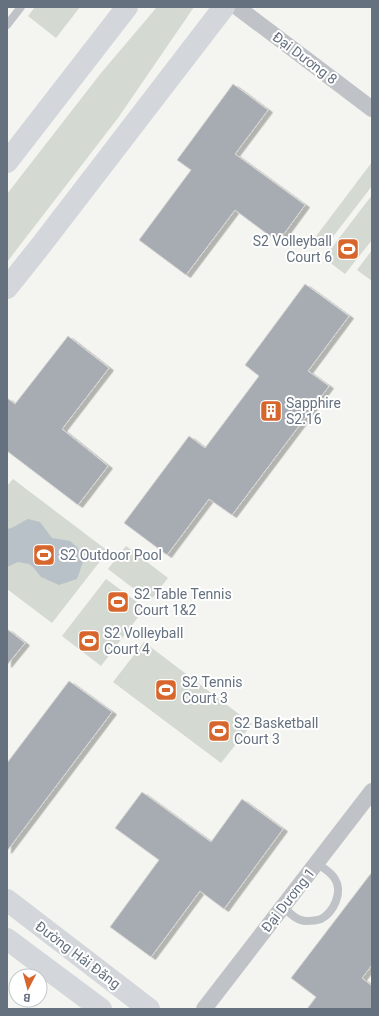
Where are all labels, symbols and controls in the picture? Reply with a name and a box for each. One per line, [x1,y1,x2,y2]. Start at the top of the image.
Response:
street label: Đại Dương 8 [270,29,341,88]
place label: S2 Volleyball Court 6 [253,233,332,265]
sports icon: S2 Volleyball Court 6 [335,236,361,262]
place label: Sapphire S2.16 [286,395,341,427]
building icon: Sapphire S2.16 [258,398,284,424]
sports icon: S2 Outdoor Pool [31,542,57,568]
place label: S2 Outdoor Pool [60,547,162,563]
place label: S2 Table Tennis Court 1&2 [134,586,232,618]
sports icon: S2 Table Tennis Court 1&2 [105,589,131,615]
place label: S2 Volleyball Court 4 [104,625,183,657]
sports icon: S2 Volleyball Court 4 [76,628,102,654]
place label: S2 Tennis Court 3 [182,674,243,706]
sports icon: S2 Tennis Court 3 [153,677,179,703]
place label: S2 Basketball Court 3 [234,715,318,747]
sports icon: S2 Basketball Court 3 [206,718,232,744]
street label: Đại Dương 1 [258,865,318,935]
street label: Đường Hải Đăng [32,918,124,992]
north arrow [8,968,48,1008]
text: B [23,991,31,1004]

